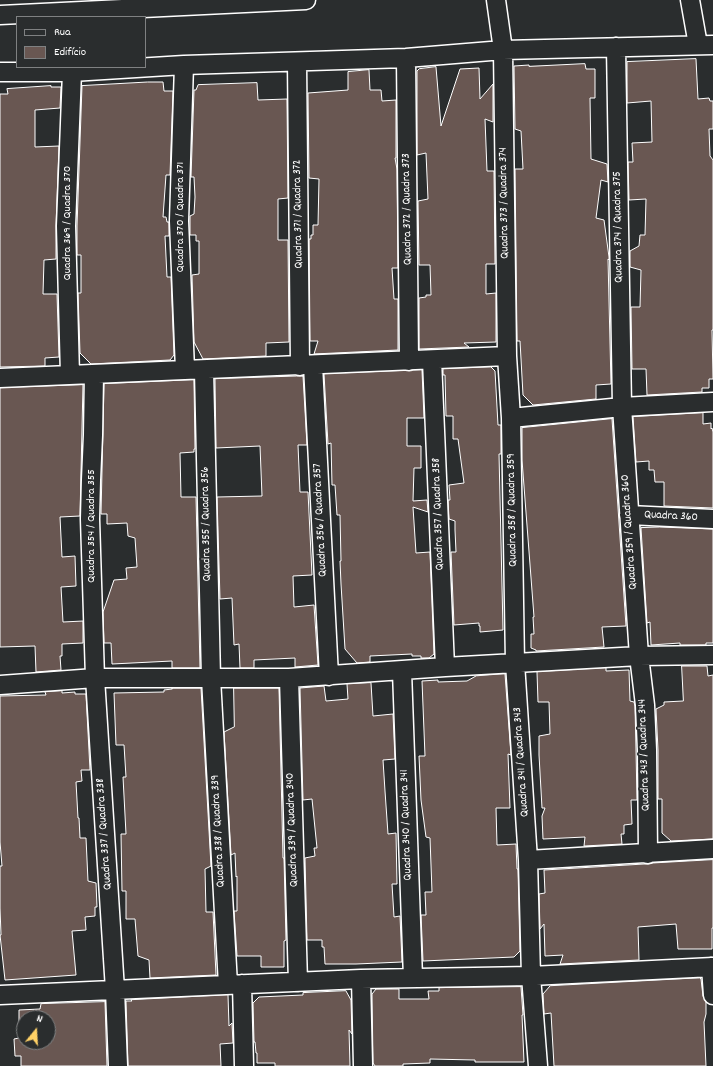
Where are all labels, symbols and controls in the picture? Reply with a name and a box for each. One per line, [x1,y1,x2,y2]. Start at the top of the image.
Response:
legend [16,16,146,68]
text: Rua [54,24,71,41]
text: Edifício [54,44,86,61]
street label: Quadra 373 / Quadra 374 [497,147,513,259]
street label: Quadra 372 / Quadra 373 [400,153,416,265]
street label: Quadra 371 / Quadra 372 [291,159,307,269]
street label: Quadra 370 / Quadra 371 [174,162,188,272]
street label: Quadra 369 / Quadra 370 [61,166,75,280]
street label: Quadra 374 / Quadra 375 [611,171,627,283]
street label: Quadra 358 / Quadra 359 [505,453,521,567]
street label: Quadra 357 / Quadra 358 [430,457,448,571]
street label: Quadra 356 / Quadra 357 [311,463,331,577]
street label: Quadra 355 / Quadra 356 [199,467,215,581]
street label: Quadra 354 / Quadra 355 [85,469,99,583]
street label: Quadra 359 / Quadra 360 [619,474,641,590]
street label: Quadra 360 [644,508,698,526]
street label: Quadra 343 / Quadra 344 [636,699,654,811]
street label: Quadra 341 / Quadra 343 [511,707,533,817]
street label: Quadra 340 / Quadra 341 [398,769,416,881]
street label: Quadra 339 / Quadra 340 [284,773,302,887]
street label: Quadra 338 / Quadra 339 [209,774,229,888]
street label: Quadra 337 / Quadra 338 [94,778,116,890]
north arrow [16,1010,56,1050]
text: N [34,1011,44,1028]

